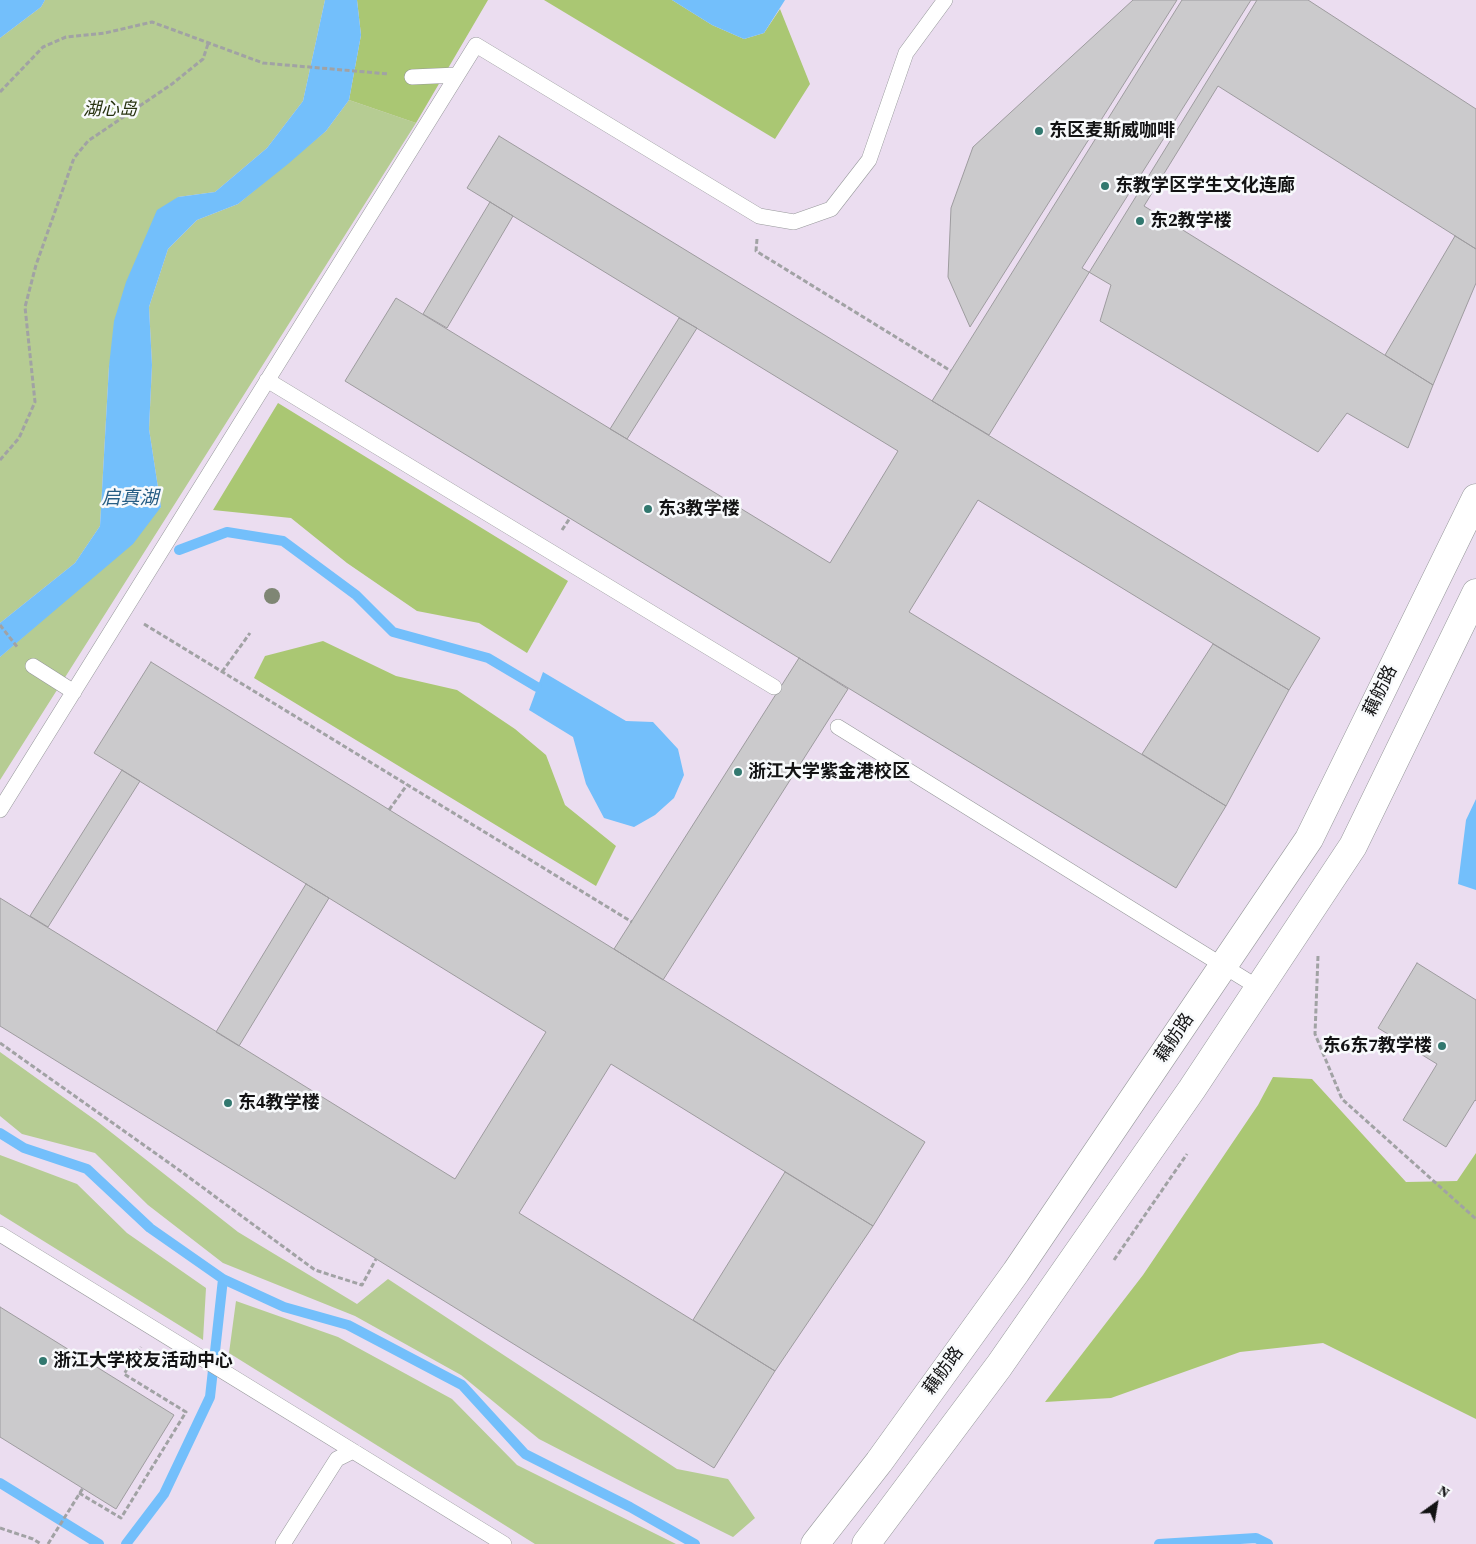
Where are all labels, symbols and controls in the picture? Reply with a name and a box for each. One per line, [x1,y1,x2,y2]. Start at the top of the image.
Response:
park label: 湖心岛 [83,99,137,121]
place label: 东区麦斯威咖啡 [1049,120,1175,142]
marker: 东区麦斯威咖啡 [1033,125,1045,137]
place label: 东教学区学生文化连廊 [1115,175,1295,197]
marker: 东教学区学生文化连廊 [1099,180,1111,192]
place label: 东2教学楼 [1150,210,1232,232]
marker: 东2教学楼 [1134,215,1146,227]
water label: 启真湖 [102,488,158,510]
place label: 东3教学楼 [658,498,740,520]
marker: 东3教学楼 [642,503,654,515]
street label: 藕舫路 [1359,662,1403,720]
place label: 浙江大学紫金港校区 [748,761,910,783]
marker: 浙江大学紫金港校区 [732,766,744,778]
street label: 藕舫路 [1151,1010,1199,1066]
place label: 东6东7教学楼 [1322,1035,1432,1057]
marker: 东6东7教学楼 [1436,1040,1448,1052]
place label: 东4教学楼 [238,1092,320,1114]
marker: 东4教学楼 [222,1097,234,1109]
street label: 藕舫路 [919,1343,969,1399]
place label: 浙江大学校友活动中心 [53,1350,233,1372]
marker: 浙江大学校友活动中心 [37,1355,49,1367]
north arrow [1411,1479,1461,1529]
text: N [1434,1480,1454,1502]

